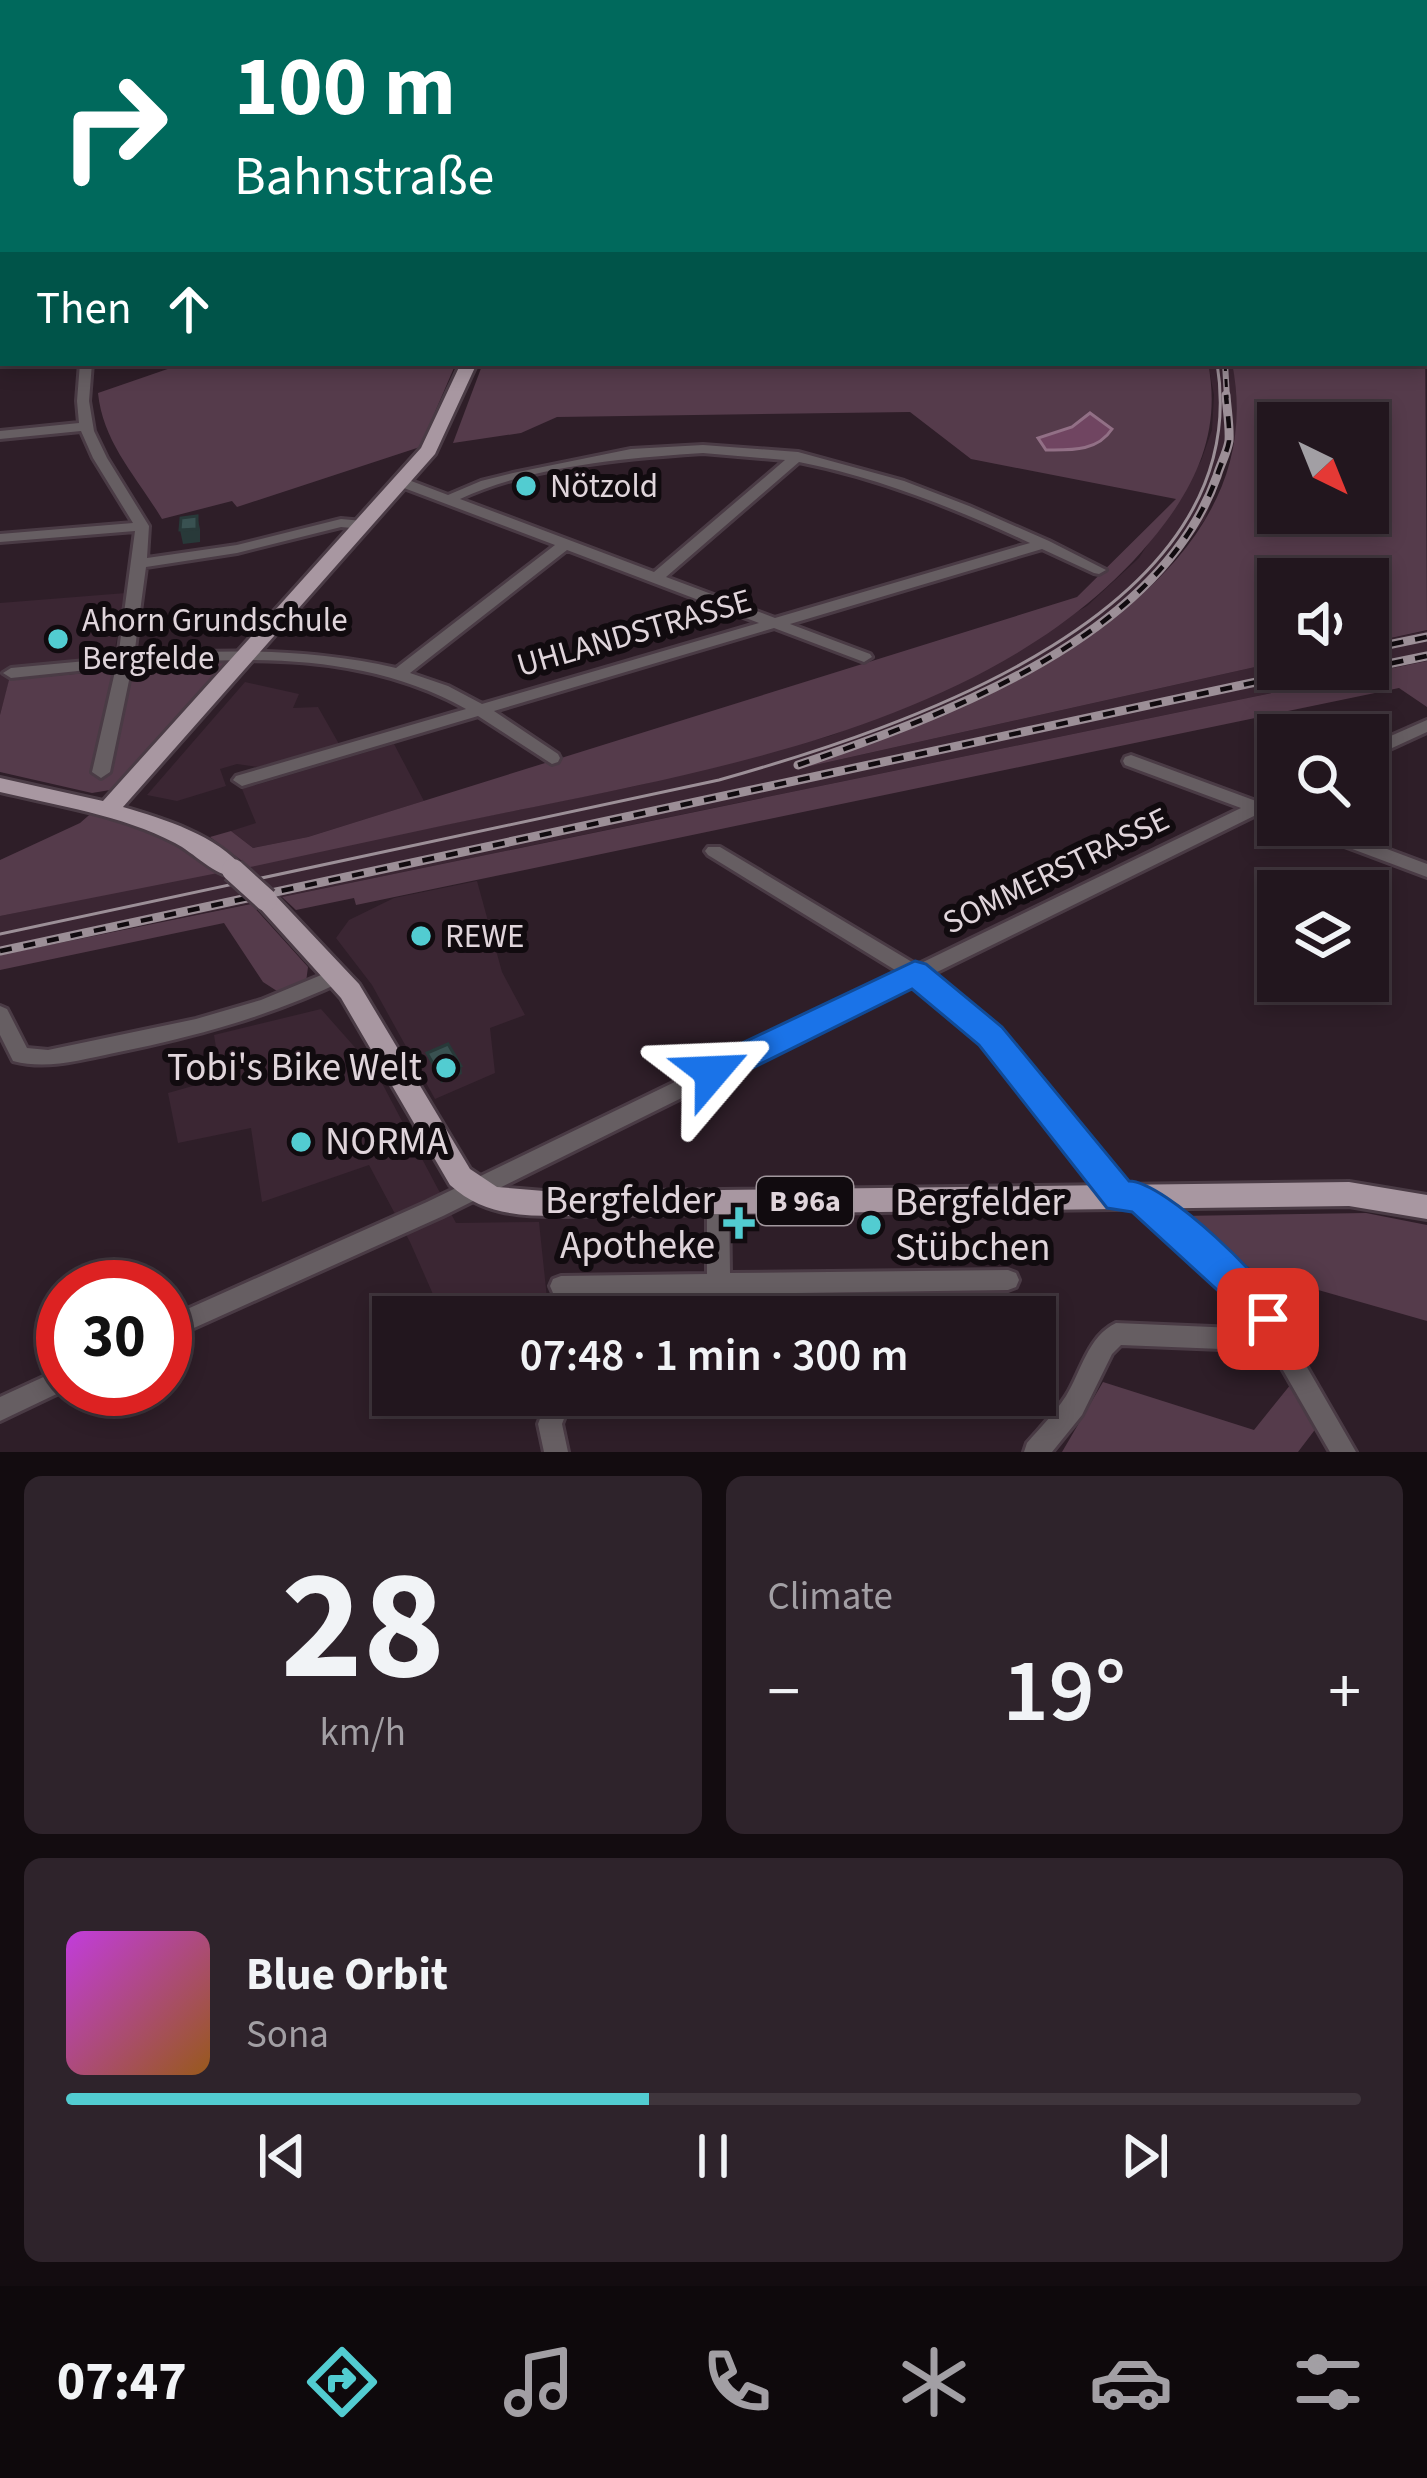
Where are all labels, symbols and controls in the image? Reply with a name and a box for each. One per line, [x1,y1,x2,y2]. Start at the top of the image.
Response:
text: 100 m [234,28,456,148]
icon: right [36,48,192,204]
text: Bahnstraße [234,139,494,216]
icon: ahead [156,276,222,342]
text: Then [36,277,132,341]
north arrow [1257,402,1389,534]
map controls [1257,402,1389,1002]
place label: Nötzold [550,463,658,510]
marker: Nötzold [513,473,539,499]
button: sound [1257,558,1389,690]
street label: UHLANDSTRASSE [511,577,757,689]
place label: Ahorn Grundschule Bergfelde [82,597,348,682]
marker: Ahorn Grundschule Bergfelde [45,626,71,652]
button: search [1257,714,1389,846]
street label: SOMMERSTRASSE [935,796,1177,946]
button: layers [1257,870,1389,1002]
place label: REWE [445,913,525,960]
marker: REWE [408,923,434,949]
position arrow [649,1009,775,1135]
place label: Tobi's Bike Welt [167,1040,422,1096]
marker: Tobi's Bike Welt [433,1055,459,1081]
place label: NORMA [325,1114,449,1170]
marker: NORMA [288,1129,314,1155]
place label: Bergfelder Apotheke [545,1173,715,1274]
place label: Bergfelder Stübchen [895,1175,1065,1276]
road number: B 96a [757,1177,853,1225]
marker: Bergfelder Apotheke [726,1210,752,1236]
marker: Bergfelder Stübchen [858,1212,884,1238]
speed limit sign: 30 [36,1260,192,1416]
pin [1217,1268,1319,1370]
icon: arrive [1235,1286,1301,1352]
text: 07:48 · 1 min · 300 m [520,1324,908,1388]
text: 28 [280,1516,445,1738]
text: Climate [768,1569,893,1625]
text: 19° [1002,1628,1126,1756]
text: − [768,1645,800,1739]
text: + [1328,1645,1361,1739]
text: km/h [319,1705,406,1761]
text: Blue Orbit [246,1943,448,2007]
text: Sona [246,2007,329,2063]
icon: previous [249,2123,315,2189]
icon: pause [680,2123,746,2189]
icon: next [1112,2123,1178,2189]
icon: directions [300,2340,384,2424]
icon: music [497,2340,581,2424]
icon: phone [695,2340,779,2424]
icon: climate [892,2340,976,2424]
icon: car [1089,2340,1173,2424]
icon: filters [1286,2340,1370,2424]
text: 07:47 [57,2344,187,2421]

